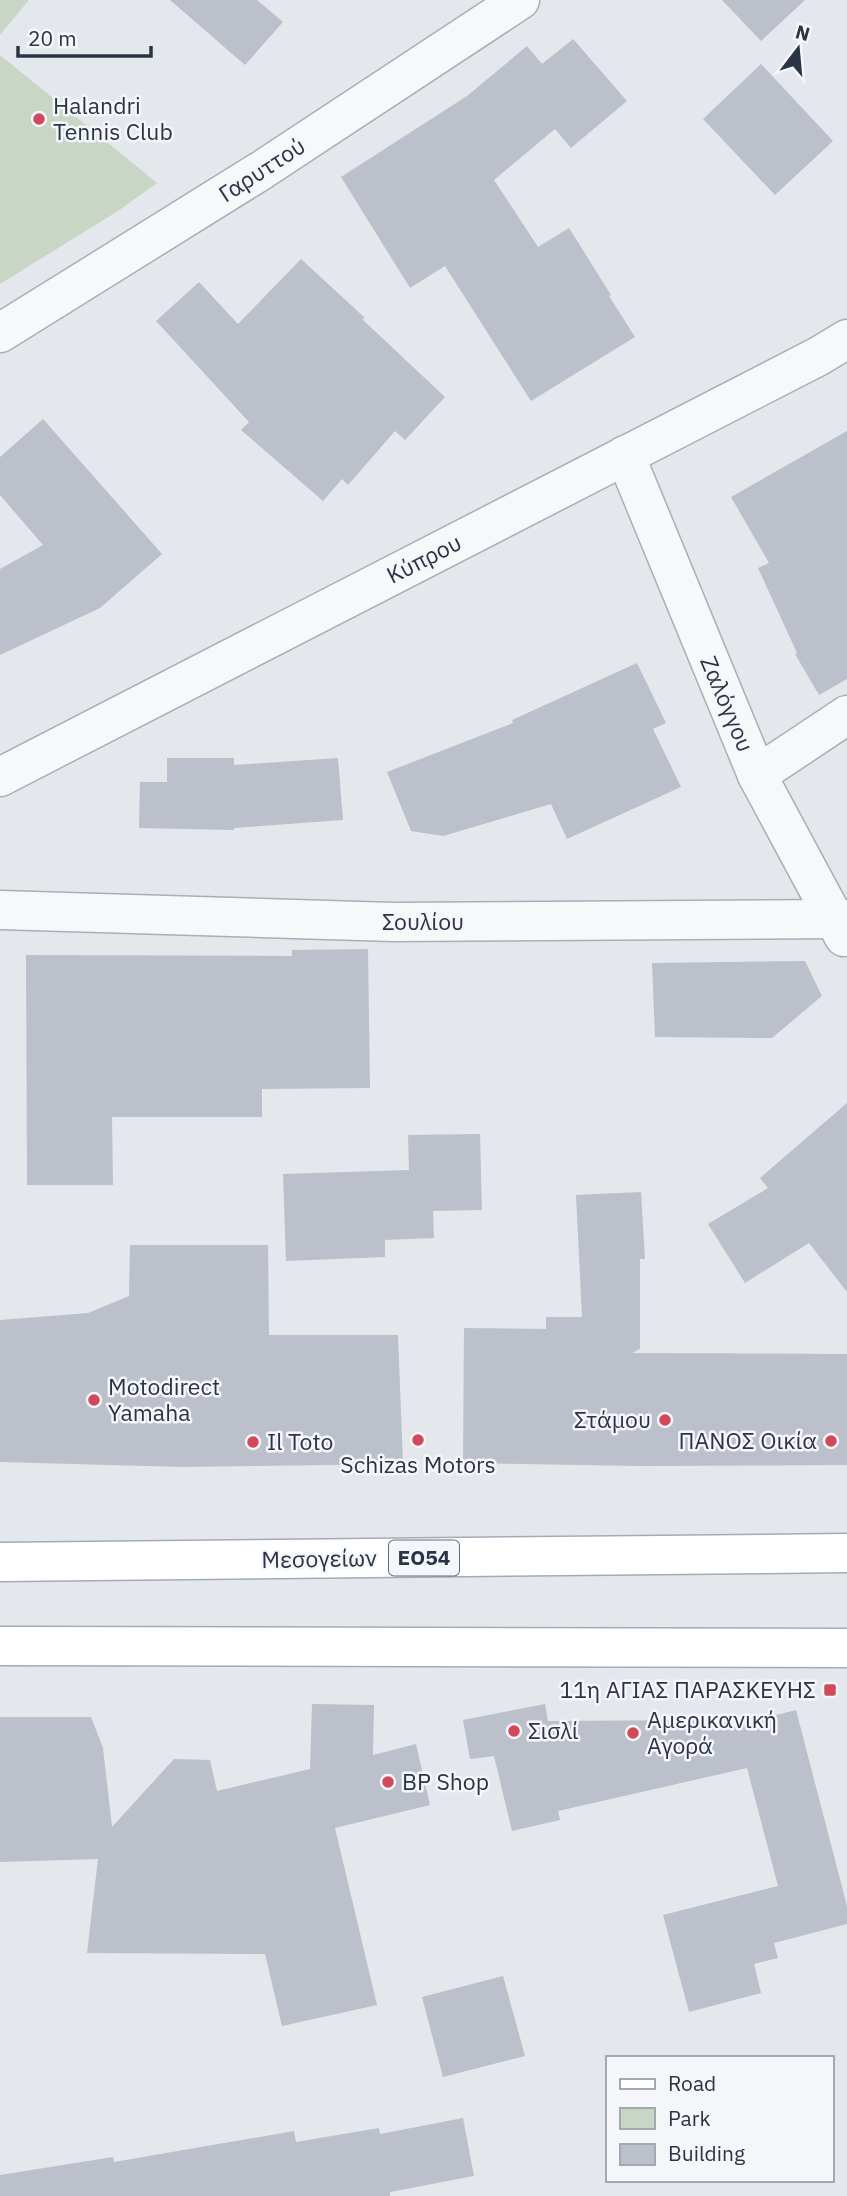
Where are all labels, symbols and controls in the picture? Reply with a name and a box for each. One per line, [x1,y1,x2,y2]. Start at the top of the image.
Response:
scale bar [18,14,150,58]
north arrow [763,14,833,84]
text: N [793,19,813,46]
text: 20 m [28,24,77,52]
place label: Halandri Tennis Club [53,90,173,146]
marker: Halandri Tennis Club [31,111,47,127]
street label: Γαρυττού [212,130,310,208]
street label: Κύπρου [381,527,466,590]
street label: Ζαλόγγου [694,651,762,756]
street label: Σουλίου [382,906,464,936]
place label: Motodirect Yamaha [108,1371,220,1427]
marker: Motodirect Yamaha [86,1392,102,1408]
place label: Στάμου [574,1404,651,1434]
marker: Στάμου [657,1412,673,1428]
place label: ΠΑΝΟΣ Οικία [679,1425,817,1455]
place label: Il Toto [267,1426,333,1456]
marker: Schizas Motors [410,1432,426,1448]
marker: ΠΑΝΟΣ Οικία [823,1433,839,1449]
marker: Il Toto [245,1434,261,1450]
place label: Schizas Motors [340,1449,496,1479]
road number: ΕΟ54 [389,1540,459,1576]
street label: Μεσογείων [261,1542,377,1574]
place label: 11η ΑΓΙΑΣ ΠΑΡΑΣΚΕΥΗΣ [559,1674,816,1704]
marker: 11η ΑΓΙΑΣ ΠΑΡΑΣΚΕΥΗΣ [822,1682,838,1698]
place label: Αμερικανική Αγορά [647,1704,777,1760]
place label: Σισλί [528,1715,579,1745]
marker: Σισλί [506,1723,522,1739]
marker: Αμερικανική Αγορά [625,1725,641,1741]
place label: BP Shop [402,1766,489,1796]
marker: BP Shop [380,1774,396,1790]
legend [606,2056,833,2182]
text: Road [668,2069,716,2097]
text: Park [668,2104,711,2132]
text: Building [668,2139,745,2167]

